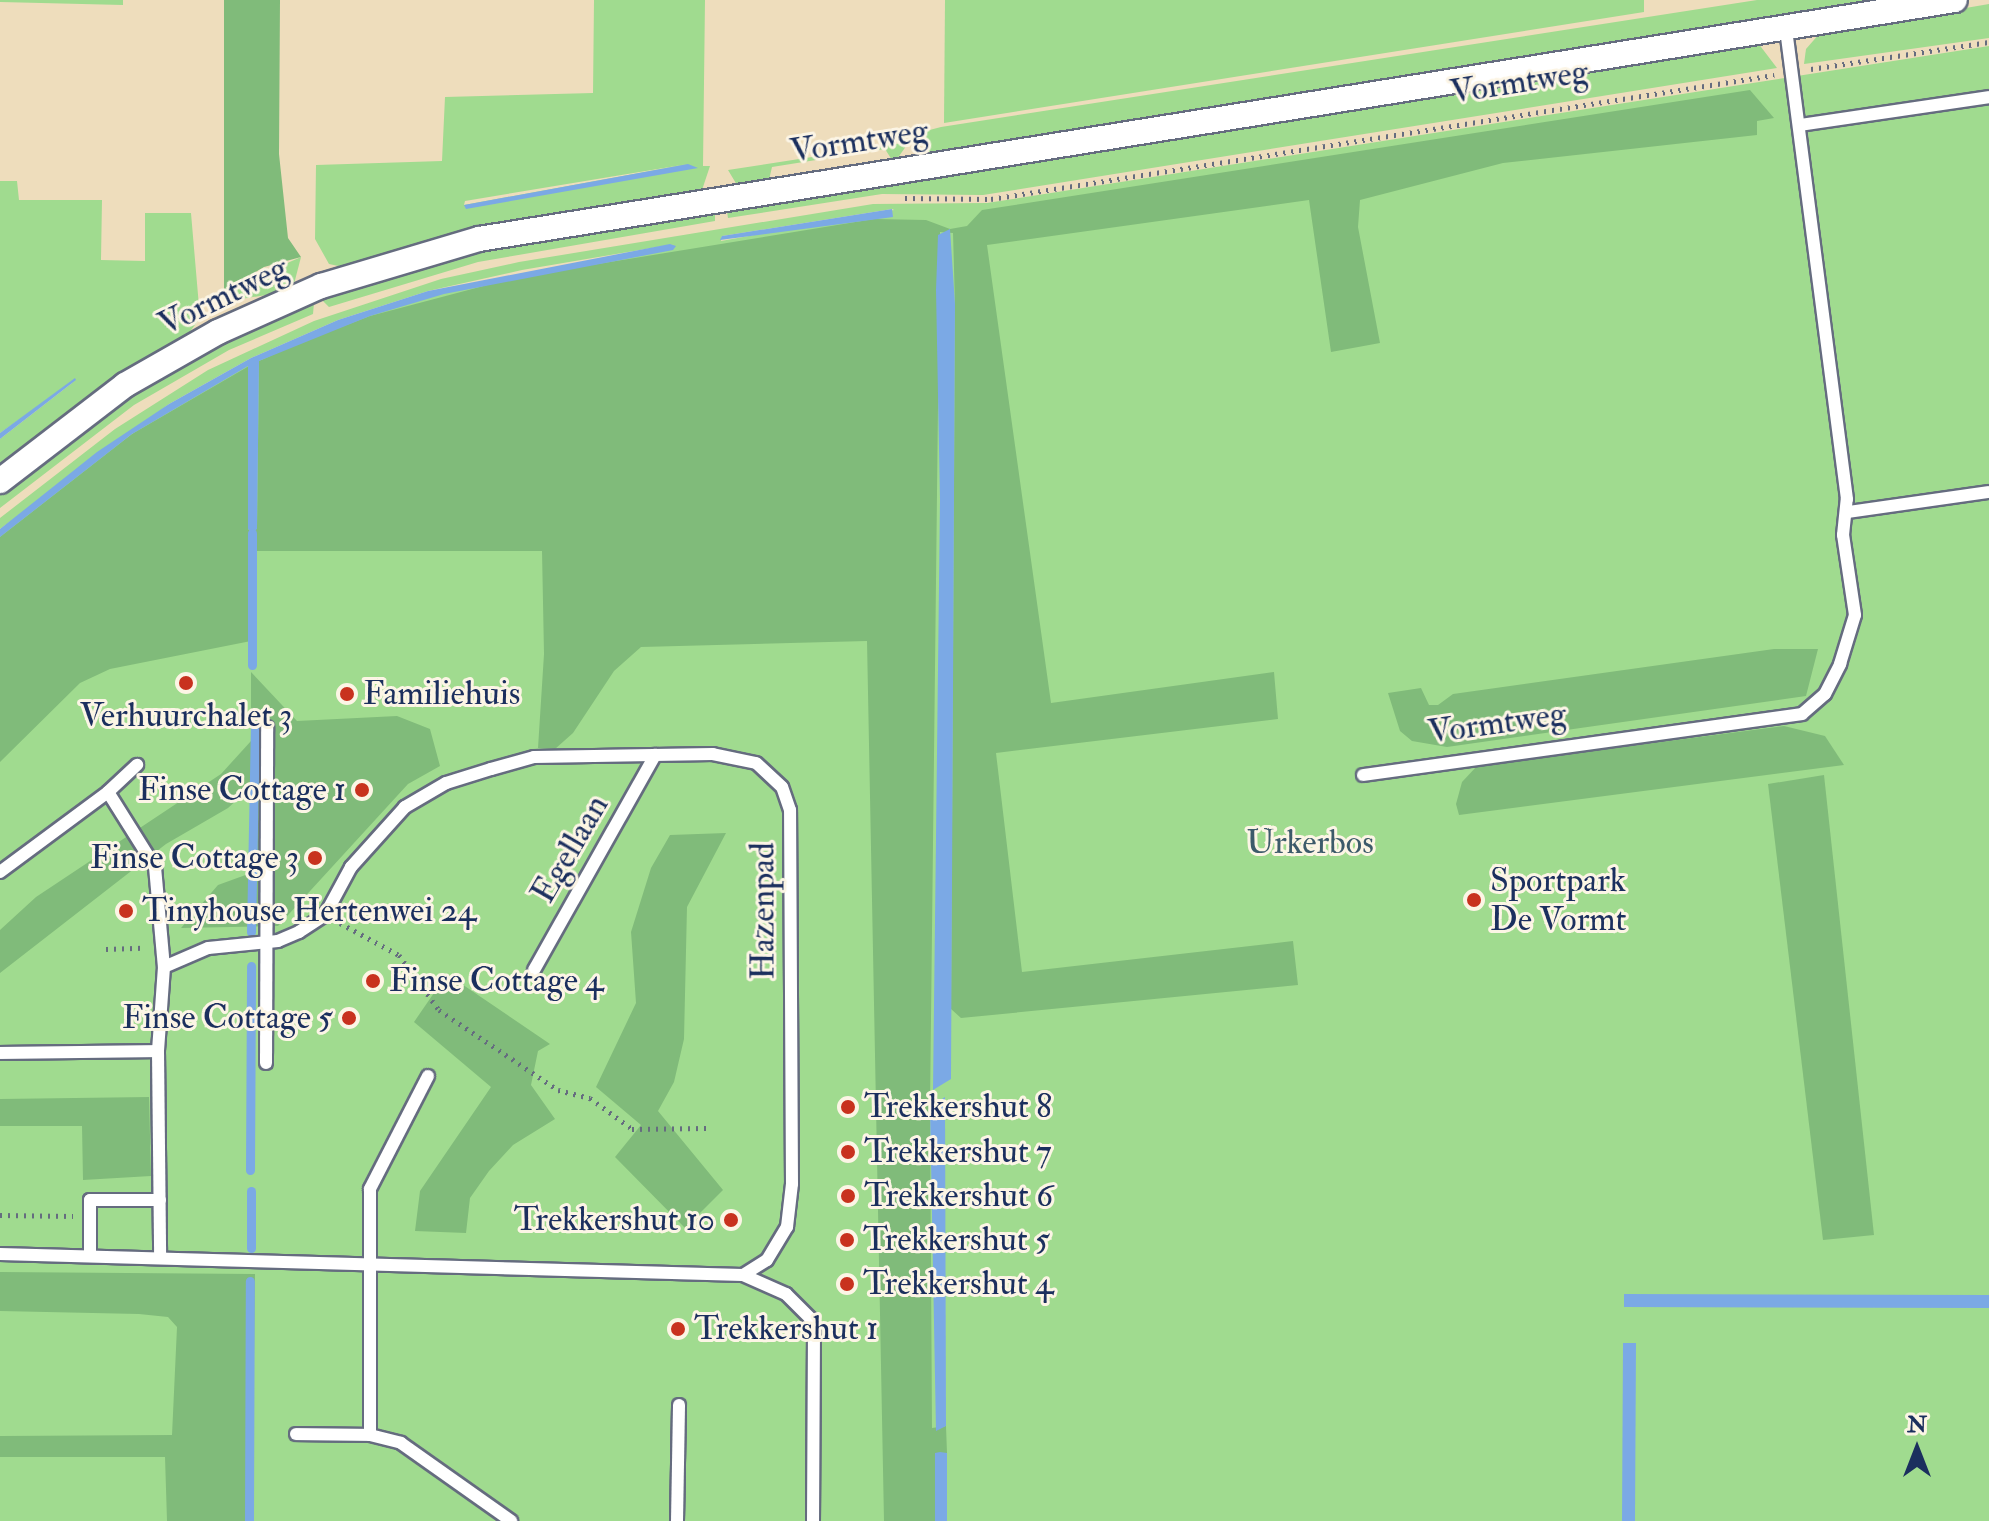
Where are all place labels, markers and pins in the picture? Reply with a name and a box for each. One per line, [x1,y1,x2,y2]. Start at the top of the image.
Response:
marker: Verhuurchalet 3 [177,674,195,692]
place label: Familiehuis [363,674,521,714]
marker: Familiehuis [338,685,356,703]
place label: Verhuurchalet 3 [80,696,292,736]
place label: Finse Cottage 1 [138,770,346,810]
marker: Finse Cottage 1 [353,781,371,799]
place label: Finse Cottage 3 [90,838,299,878]
marker: Finse Cottage 3 [306,849,324,867]
place label: Sportpark De Vormt [1490,860,1626,940]
place label: Tinyhouse Hertenwei 24 [142,891,476,931]
marker: Sportpark De Vormt [1465,891,1483,909]
marker: Tinyhouse Hertenwei 24 [117,902,135,920]
place label: Finse Cottage 4 [389,961,603,1001]
marker: Finse Cottage 4 [364,972,382,990]
place label: Finse Cottage 5 [122,998,333,1038]
marker: Finse Cottage 5 [340,1009,358,1027]
place label: Trekkershut 8 [864,1087,1052,1127]
marker: Trekkershut 8 [839,1098,857,1116]
place label: Trekkershut 7 [864,1132,1051,1172]
marker: Trekkershut 7 [839,1143,857,1161]
place label: Trekkershut 6 [864,1176,1053,1216]
marker: Trekkershut 6 [839,1187,857,1205]
place label: Trekkershut 10 [514,1200,715,1240]
marker: Trekkershut 10 [722,1211,740,1229]
place label: Trekkershut 5 [863,1220,1050,1260]
marker: Trekkershut 5 [838,1231,856,1249]
place label: Trekkershut 4 [863,1264,1053,1304]
marker: Trekkershut 4 [838,1275,856,1293]
place label: Trekkershut 1 [694,1309,878,1349]
marker: Trekkershut 1 [669,1320,687,1338]

